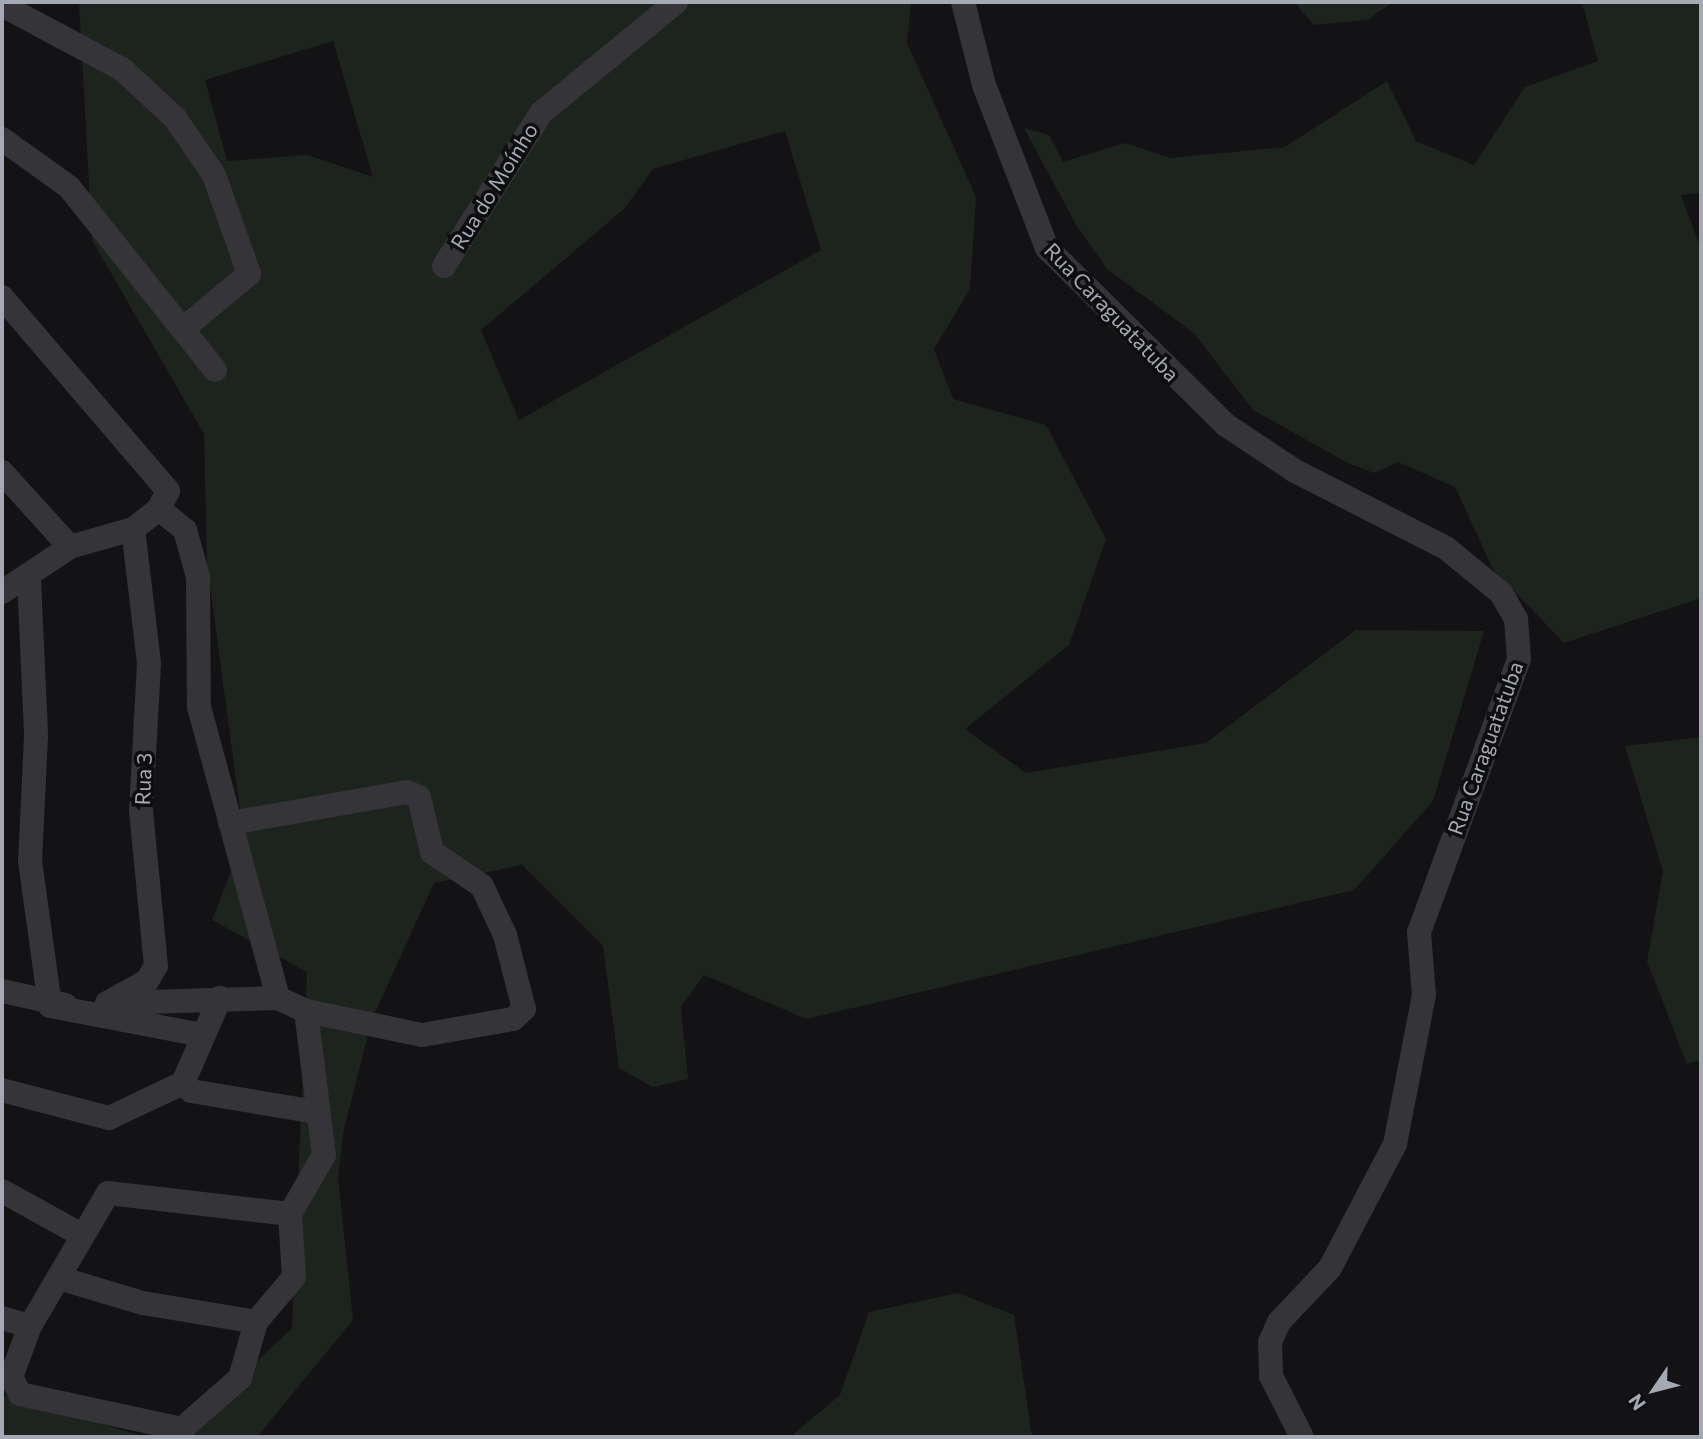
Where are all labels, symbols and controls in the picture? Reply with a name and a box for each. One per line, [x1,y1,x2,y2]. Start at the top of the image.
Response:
street label: Rua do Moínho [445,118,543,254]
street label: Rua Caraguatatuba [1039,238,1185,386]
street label: Rua Caraguatatuba [1442,658,1528,838]
street label: Rua 3 [129,752,157,806]
north arrow [1619,1355,1689,1425]
text: N [1623,1390,1650,1415]

